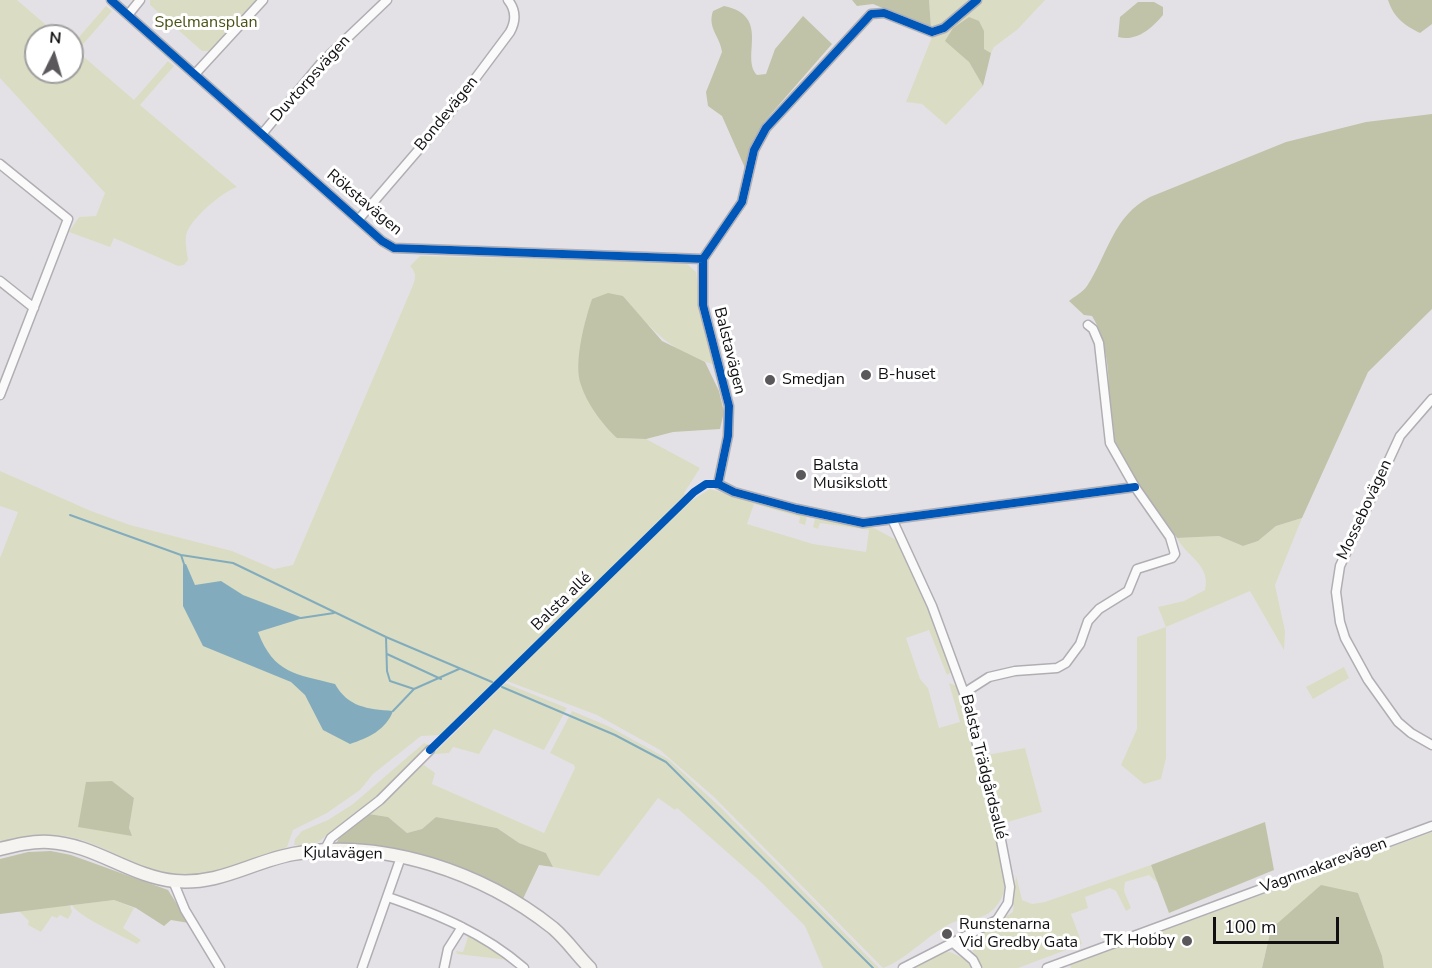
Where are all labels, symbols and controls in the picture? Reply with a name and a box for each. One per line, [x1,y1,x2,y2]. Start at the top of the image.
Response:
park label: Spelmansplan [154,13,258,33]
north arrow [24,24,84,84]
text: N [48,27,62,50]
street label: Duvtorpsvägen [267,32,355,126]
street label: Bondevägen [411,73,483,155]
street label: Rökstavägen [322,166,406,240]
street label: Balstavägen [709,305,749,397]
place label: B-huset [878,365,935,385]
marker: B-huset [859,368,873,382]
place label: Smedjan [782,370,845,390]
marker: Smedjan [763,373,777,387]
place label: Balsta Musikslott [813,456,887,494]
street label: Mossebovägen [1333,457,1397,563]
marker: Balsta Musikslott [794,468,808,482]
street label: Balsta allé [528,569,596,635]
street label: Balsta Trädgårdsallé [956,693,1010,841]
street label: Vagnmakarevägen [1258,834,1390,898]
street label: Kjulavägen [303,844,383,864]
scale bar [1216,905,1342,943]
place label: Runstenarna Vid Gredby Gata [959,915,1078,953]
text: 100 m [1224,915,1276,939]
marker: Runstenarna Vid Gredby Gata [940,927,954,941]
place label: TK Hobby [1103,931,1175,951]
marker: TK Hobby [1180,934,1194,948]

